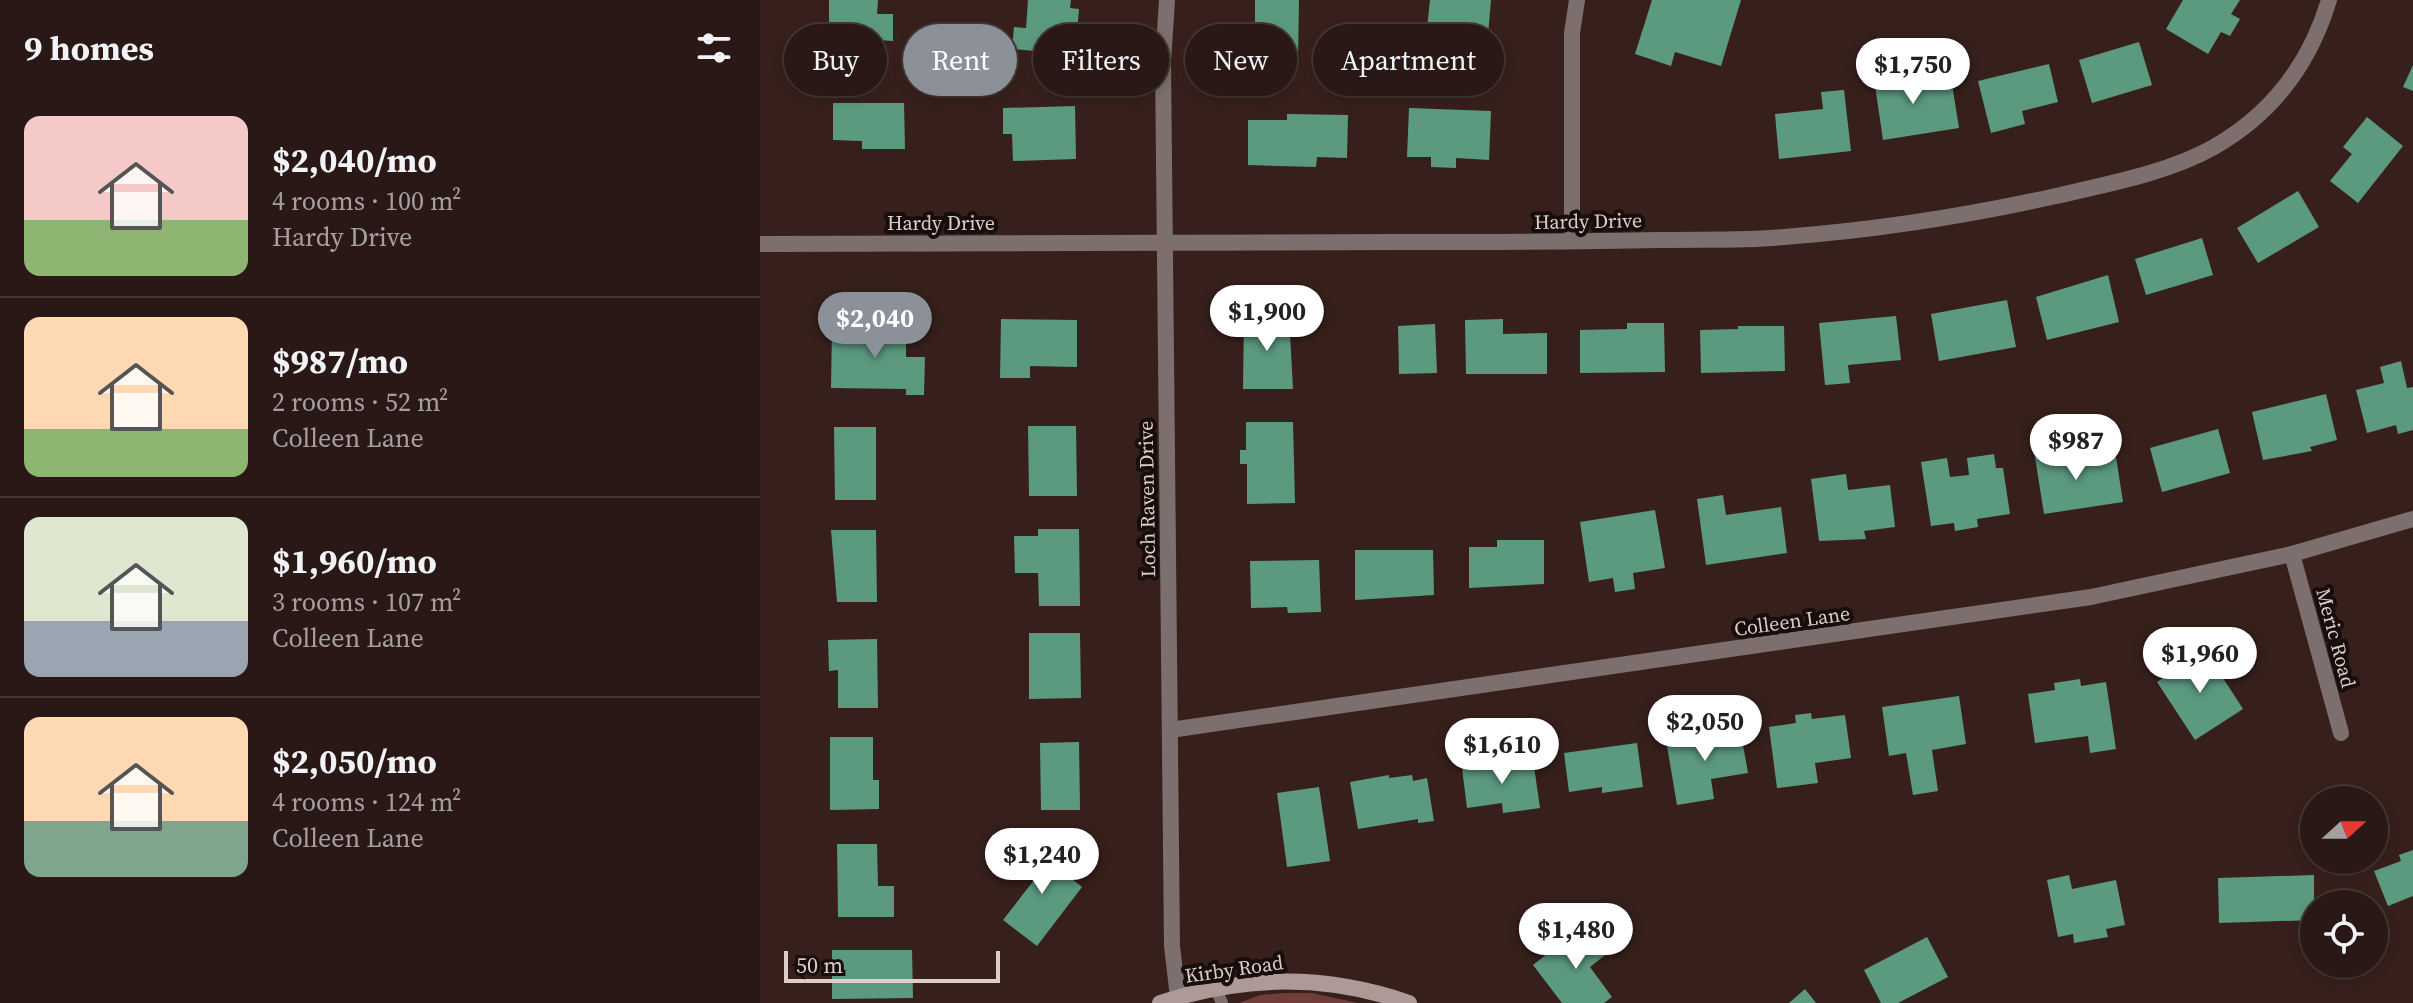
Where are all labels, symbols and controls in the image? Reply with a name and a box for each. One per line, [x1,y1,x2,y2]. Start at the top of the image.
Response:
chip: Buy [784,24,887,96]
chip: Rent [903,24,1017,96]
chip: Filters [1033,24,1169,96]
chip: New [1185,24,1297,96]
chip: Apartment [1313,24,1504,96]
text: 9 homes [24,25,154,71]
icon: filters [692,26,736,70]
pin: $1,750 [1848,38,1978,106]
text: $1,750 [1874,46,1952,82]
text: $2,040/mo [272,137,437,183]
icon: home [88,148,184,244]
text: 4 rooms · 100 m² [272,183,461,219]
street label: Hardy Drive [1534,206,1642,236]
street label: Hardy Drive [887,209,995,237]
text: Hardy Drive [272,219,412,255]
pin: $1,900 [1202,285,1332,353]
pin: $2,040 [810,292,940,360]
text: $1,900 [1228,293,1306,329]
text: $2,040 [836,300,914,336]
text: $987/mo [272,338,408,384]
icon: home [88,349,184,445]
text: 2 rooms · 52 m² [272,384,448,420]
pin: $987 [2029,414,2123,482]
text: Colleen Lane [272,420,424,456]
street label: Loch Raven Drive [1132,420,1162,578]
text: $987 [2048,422,2104,458]
text: $1,960/mo [272,538,437,584]
icon: home [88,549,184,645]
text: 3 rooms · 107 m² [272,584,461,620]
street label: Meric Road [2309,585,2363,692]
street label: Colleen Lane [1732,599,1852,643]
text: Colleen Lane [272,620,424,656]
pin: $1,960 [2135,627,2265,695]
text: $1,960 [2161,635,2239,671]
pin: $2,050 [1640,695,1770,763]
text: $2,050 [1666,703,1744,739]
pin: $1,610 [1437,718,1567,786]
text: $1,610 [1463,726,1541,762]
text: $2,050/mo [272,738,437,784]
icon: home [88,749,184,845]
text: 4 rooms · 124 m² [272,784,461,820]
north arrow [2300,786,2388,874]
map controls [2300,786,2388,978]
text: Colleen Lane [272,820,424,856]
pin: $1,240 [977,828,1107,896]
text: $1,240 [1003,836,1081,872]
button: locate [2300,890,2388,978]
pin: $1,480 [1511,903,1641,971]
text: $1,480 [1537,911,1615,947]
scale bar [784,947,1000,983]
street label: Kirby Road [1183,948,1286,990]
text: 50 m [796,950,843,980]

